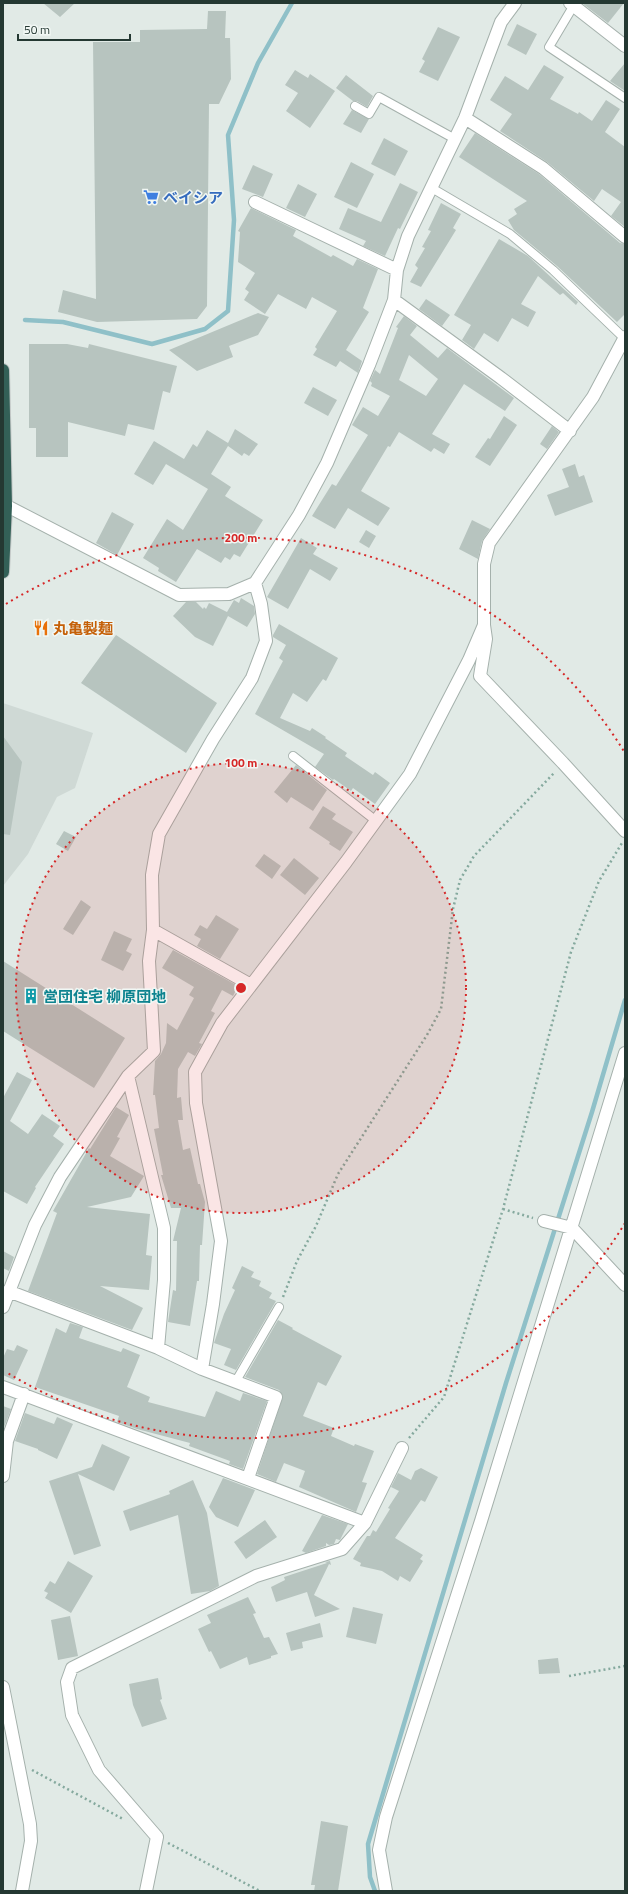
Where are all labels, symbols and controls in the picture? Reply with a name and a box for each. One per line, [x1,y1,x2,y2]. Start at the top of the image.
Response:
scale bar [18,16,130,42]
text: 50 m [24,20,50,39]
place label: ベイシア [163,186,223,209]
supermarket icon: ベイシア [142,188,160,206]
text: 200 m [225,528,257,547]
place label: 丸亀製麺 [53,617,113,640]
restaurant icon: 丸亀製麺 [32,619,50,637]
text: 100 m [225,753,257,772]
centre of rings [234,981,248,995]
place label: 営団住宅 柳原団地 [43,985,166,1008]
building icon: 営団住宅 柳原団地 [22,987,40,1005]

